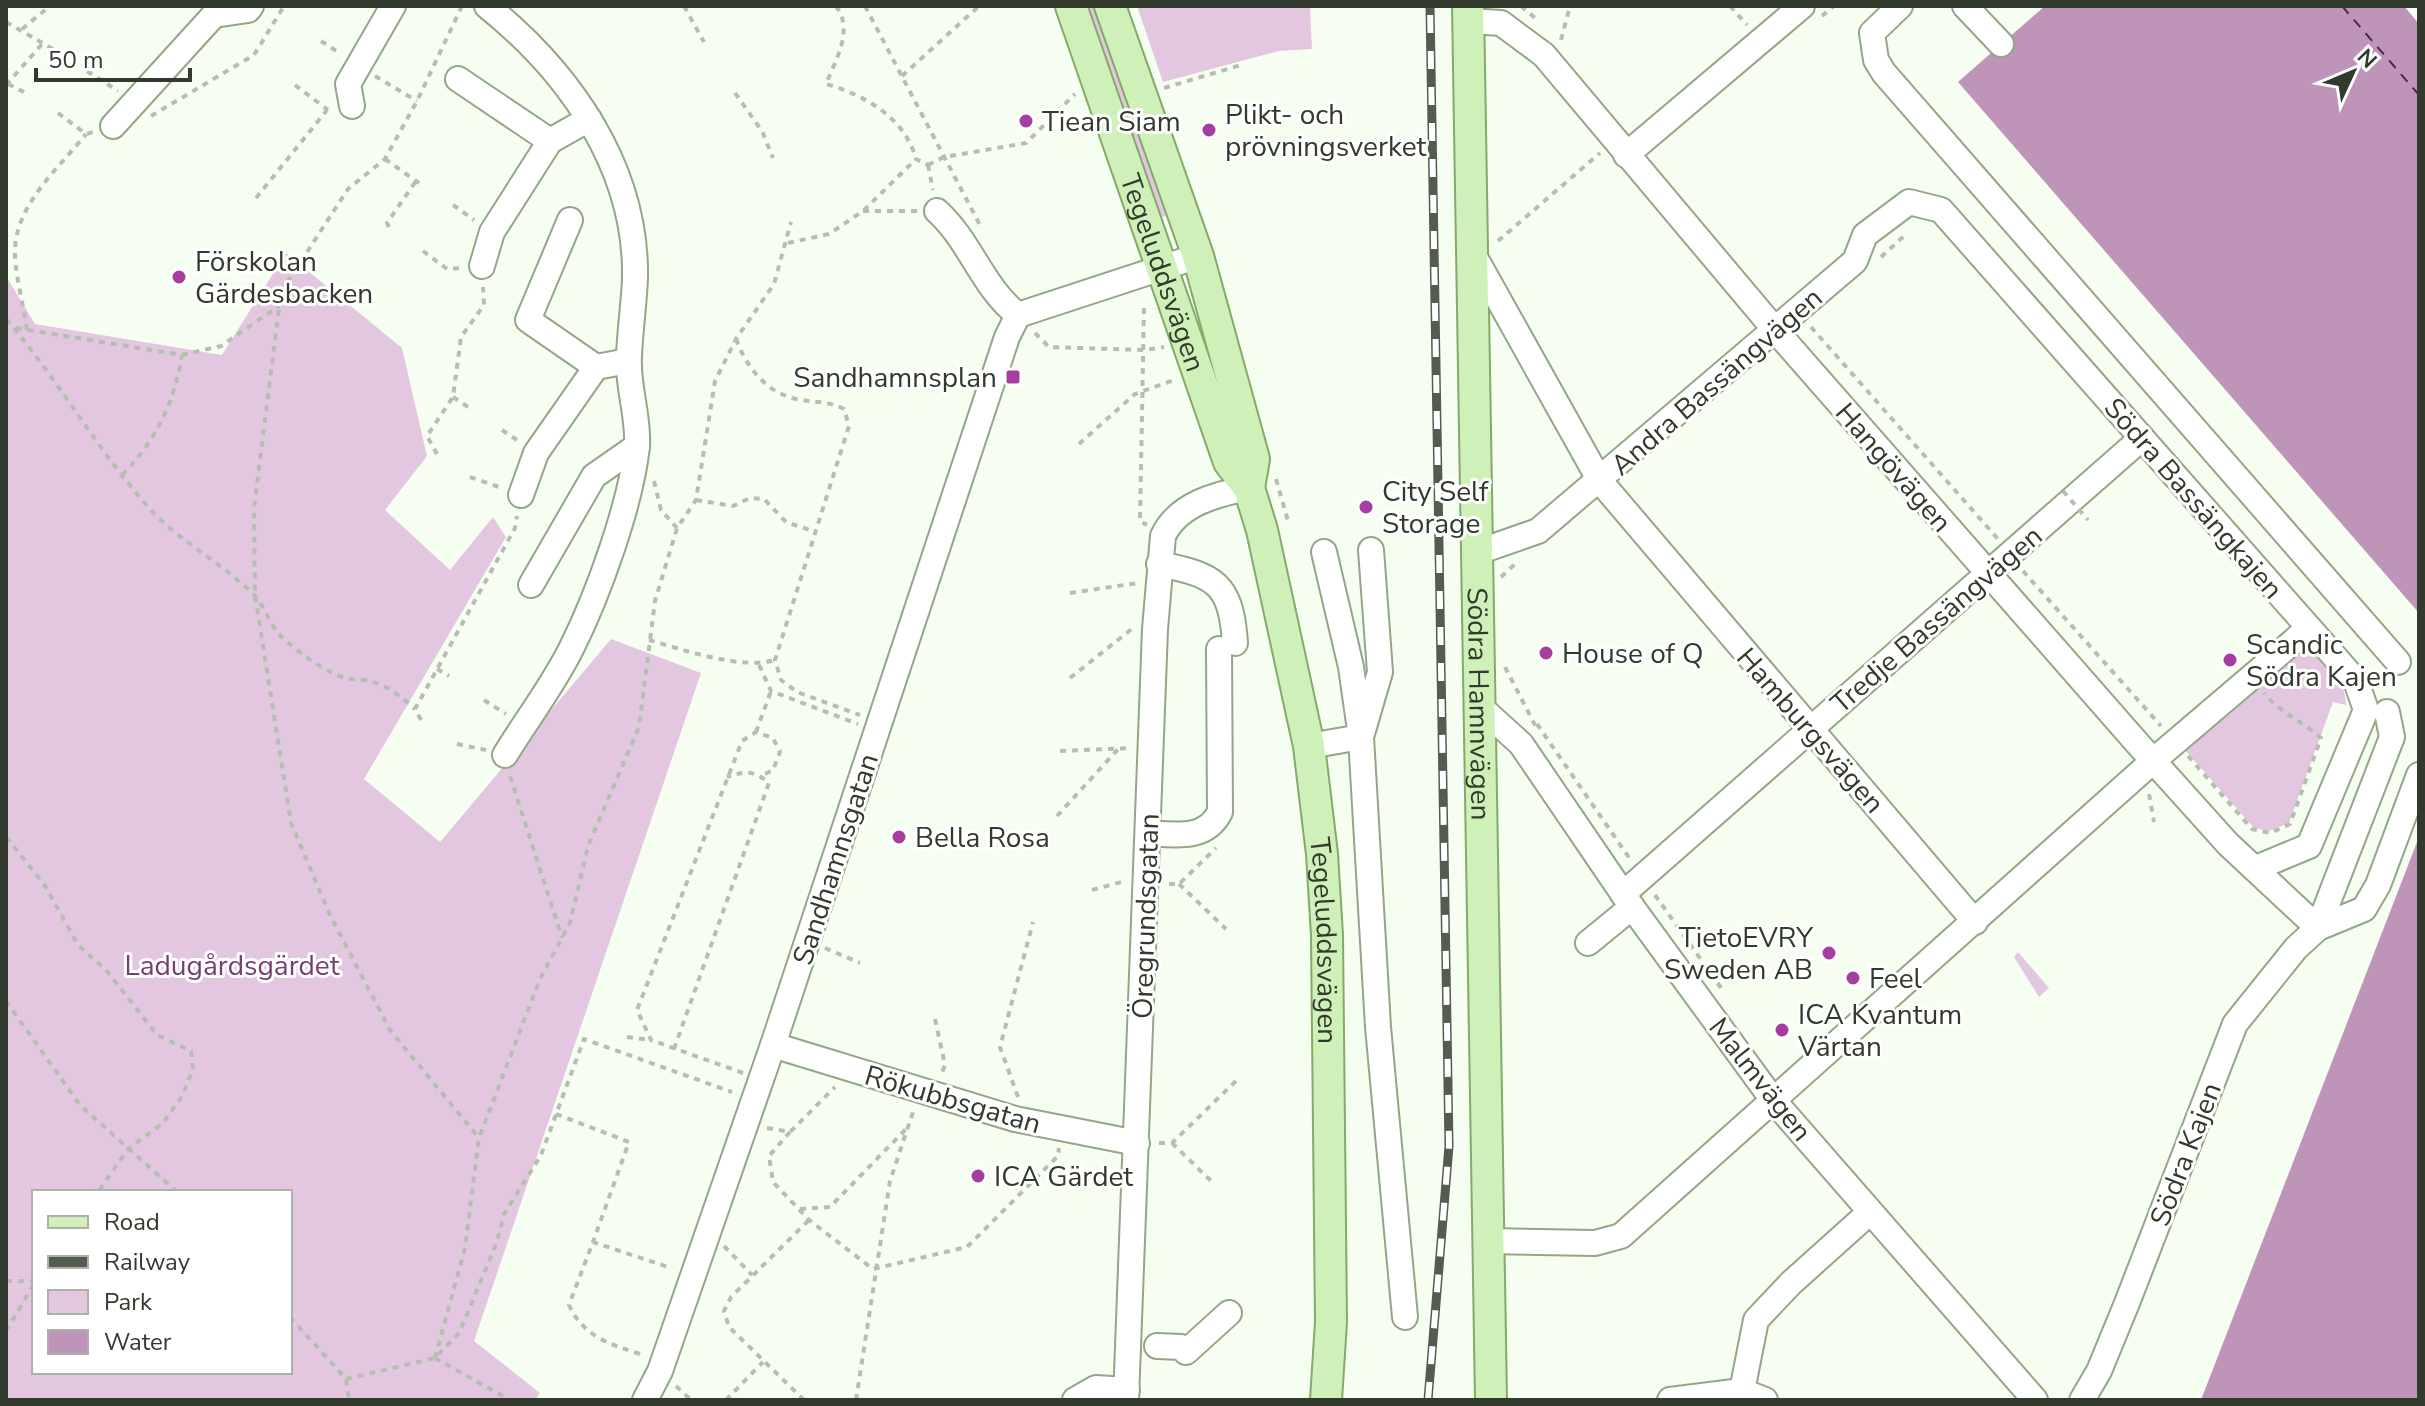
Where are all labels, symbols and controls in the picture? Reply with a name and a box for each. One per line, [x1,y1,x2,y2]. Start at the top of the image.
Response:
scale bar [36,32,190,82]
north arrow [2313,32,2393,112]
text: N [2350,42,2383,75]
text: 50 m [48,44,104,76]
place label: Plikt- och prövningsverket [1225,96,1427,166]
place label: Tiean Siam [1042,103,1181,141]
marker: Tiean Siam [1017,112,1035,130]
marker: Plikt- och prövningsverket [1200,121,1218,139]
street label: Tegeluddsvägen [1111,169,1214,377]
place label: Förskolan Gärdesbacken [195,243,373,313]
marker: Förskolan Gärdesbacken [170,268,188,286]
street label: Andra Bassängvägen [1603,279,1830,484]
place label: Sandhamnsplan [793,359,997,397]
marker: Sandhamnsplan [1004,368,1022,386]
street label: Södra Bassängkajen [2095,390,2291,607]
street label: Hangövägen [1826,395,1960,541]
place label: City Self Storage [1382,473,1489,543]
marker: City Self Storage [1357,498,1375,516]
street label: Tredje Bassängvägen [1823,517,2050,722]
street label: Södra Hamnvägen [1458,587,1499,821]
place label: Scandic Södra Kajen [2246,626,2397,696]
place label: House of Q [1562,635,1704,673]
street label: Hamburgsvägen [1728,640,1893,822]
marker: House of Q [1537,644,1555,662]
marker: Scandic Södra Kajen [2221,651,2239,669]
street label: Sandhamnsgatan [784,749,888,970]
street label: Öregrundsgatan [1123,813,1169,1020]
place label: Bella Rosa [915,819,1050,857]
marker: Bella Rosa [890,828,908,846]
street label: Tegeluddsvägen [1300,835,1346,1044]
place label: TietoEVRY Sweden AB [1664,919,1814,989]
marker: TietoEVRY Sweden AB [1820,944,1838,962]
park label: Ladugårdsgärdet [124,947,340,985]
place label: Feel [1869,960,1923,998]
marker: Feel [1844,969,1862,987]
place label: ICA Kvantum Värtan [1797,996,1962,1066]
street label: Malmvägen [1700,1010,1820,1149]
marker: ICA Kvantum Värtan [1773,1021,1791,1039]
street label: Rökubbsgatan [860,1057,1045,1143]
street label: Södra Kajen [2141,1077,2231,1232]
place label: ICA Gärdet [994,1158,1133,1196]
marker: ICA Gärdet [969,1167,987,1185]
legend [32,1190,292,1374]
text: Road [104,1206,160,1238]
text: Railway [104,1246,191,1278]
text: Park [104,1286,153,1318]
text: Water [104,1326,172,1358]

